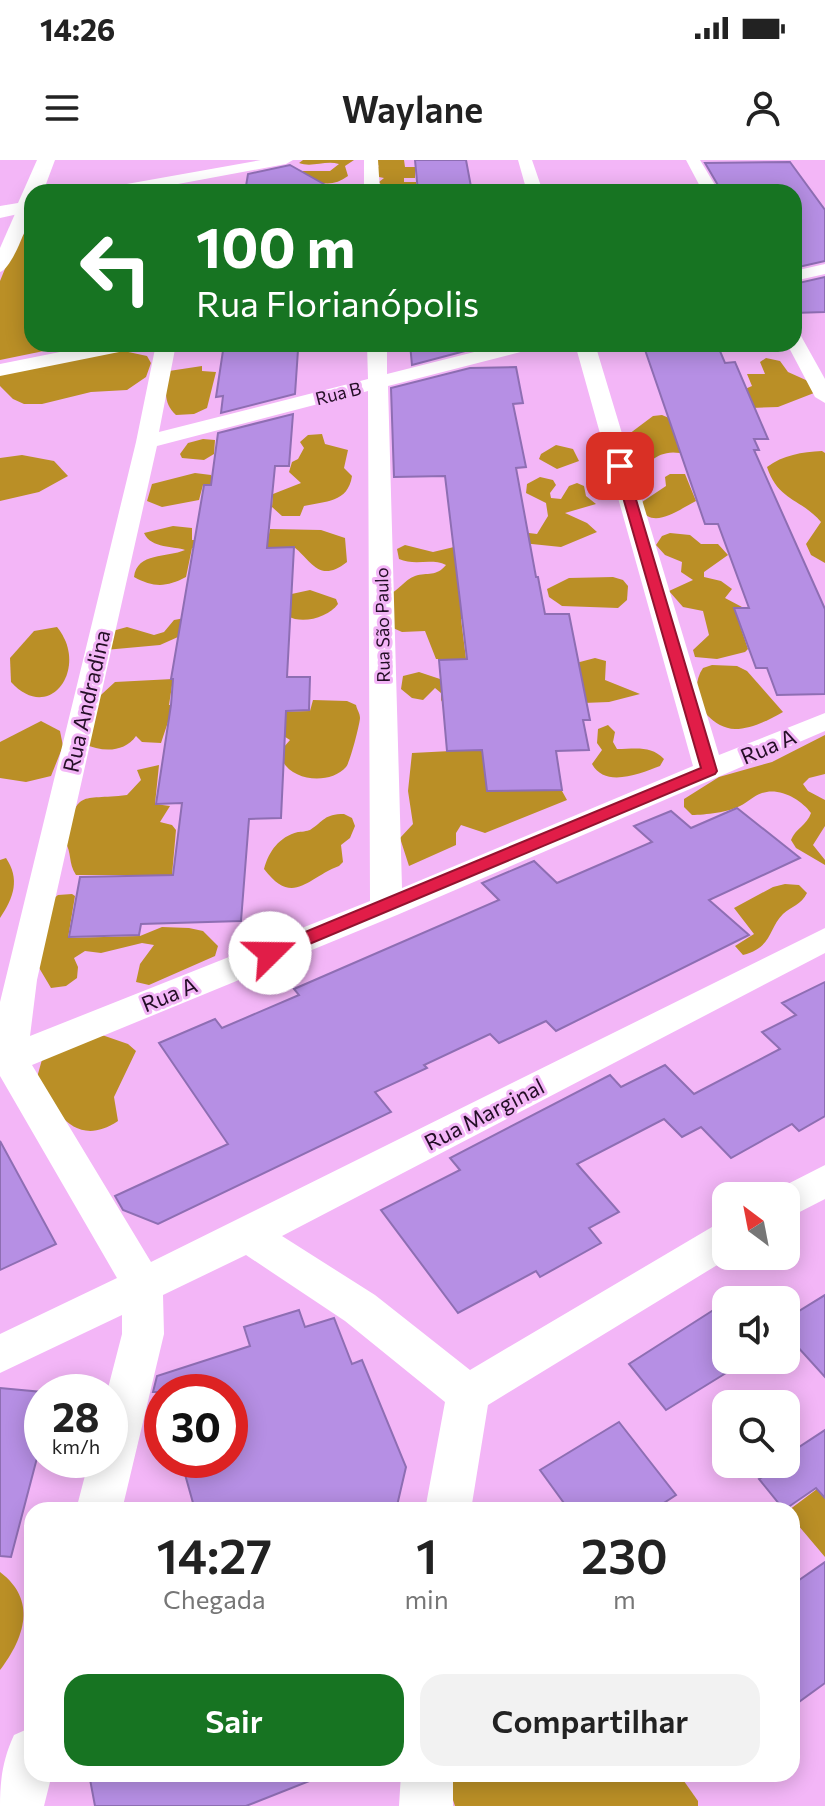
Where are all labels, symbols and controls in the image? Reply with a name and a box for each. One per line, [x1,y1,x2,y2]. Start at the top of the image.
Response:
text: 14:26 [40,10,115,47]
icon: menu [40,86,84,130]
text: Waylane [342,86,483,130]
icon: person [741,86,785,130]
text: 100 m [196,211,355,280]
icon: left [64,216,168,320]
text: Rua Florianópolis [196,280,479,324]
street label: Rua B [313,377,363,409]
pin [586,432,654,500]
icon: arrive [598,444,642,488]
street label: Rua São Paulo [370,567,394,683]
street label: Rua Andradina [56,627,116,775]
street label: Rua A [736,722,800,770]
position arrow [228,911,312,995]
street label: Rua A [137,971,201,1017]
street label: Rua Marginal [419,1072,549,1156]
north arrow [712,1182,800,1270]
map controls [712,1182,800,1478]
button: sound [712,1286,800,1374]
speed limit sign: 30 [144,1374,248,1478]
button: search [712,1390,800,1478]
text: 28 [52,1391,100,1440]
text: km/h [52,1434,100,1458]
text: 14:27 [156,1525,272,1584]
text: 1 [416,1525,437,1584]
text: 230 [581,1525,668,1584]
text: Chegada [163,1583,265,1614]
text: min [404,1583,449,1614]
text: m [613,1583,636,1614]
button: Sair [64,1674,404,1766]
button: Compartilhar [420,1674,760,1766]

